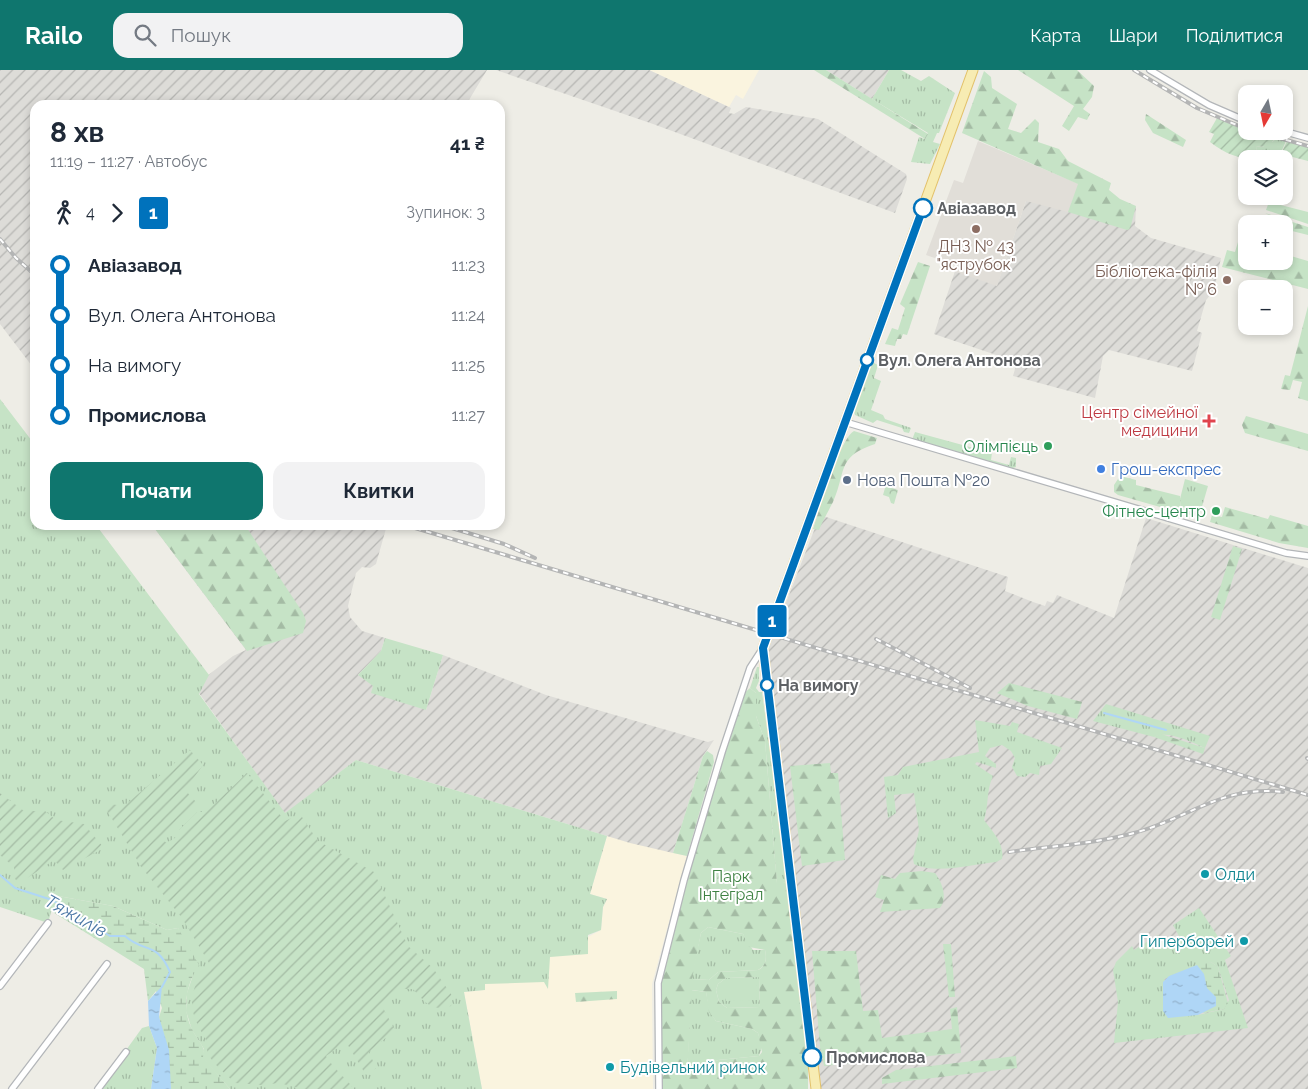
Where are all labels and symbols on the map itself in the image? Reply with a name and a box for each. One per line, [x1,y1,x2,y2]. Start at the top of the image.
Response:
north arrow [1238,85,1292,140]
marker: Авіазавод [913,198,933,218]
place label: Авіазавод [937,199,1016,218]
marker: ДНЗ № 43 "яструбок" [970,223,982,235]
place label: ДНЗ № 43 "яструбок" [936,237,1016,274]
place label: Бібліотека-філія № 6 [1095,262,1217,299]
marker: Бібліотека-філія № 6 [1221,274,1233,286]
place label: Вул. Олега Антонова [878,351,1041,370]
marker: Вул. Олега Антонова [860,353,874,367]
place label: Центр сімейної медицини [1081,403,1198,440]
marker: Центр сімейної медицини [1202,414,1216,428]
place label: Олімпієць [964,437,1038,456]
marker: Олімпієць [1042,440,1054,452]
place label: Грош-експрес [1111,460,1222,479]
marker: Грош-експрес [1095,463,1107,475]
place label: Нова Пошта №20 [857,471,990,490]
marker: Нова Пошта №20 [841,474,853,486]
place label: Фітнес-центр [1102,502,1206,521]
marker: Фітнес-центр [1210,505,1222,517]
line badge: 1 [756,605,788,637]
place label: На вимогу [778,676,859,695]
marker: На вимогу [760,678,774,692]
place label: Олди [1215,865,1255,884]
park label: Парк Інтеграл [699,867,763,904]
marker: Олди [1199,868,1211,880]
water label: Тяжилів [41,890,111,941]
place label: Гиперборей [1140,932,1234,951]
marker: Гиперборей [1238,935,1250,947]
marker: Промислова [802,1047,822,1067]
place label: Промислова [826,1048,925,1067]
place label: Будівельний ринок [620,1058,766,1077]
marker: Будівельний ринок [604,1061,616,1073]

